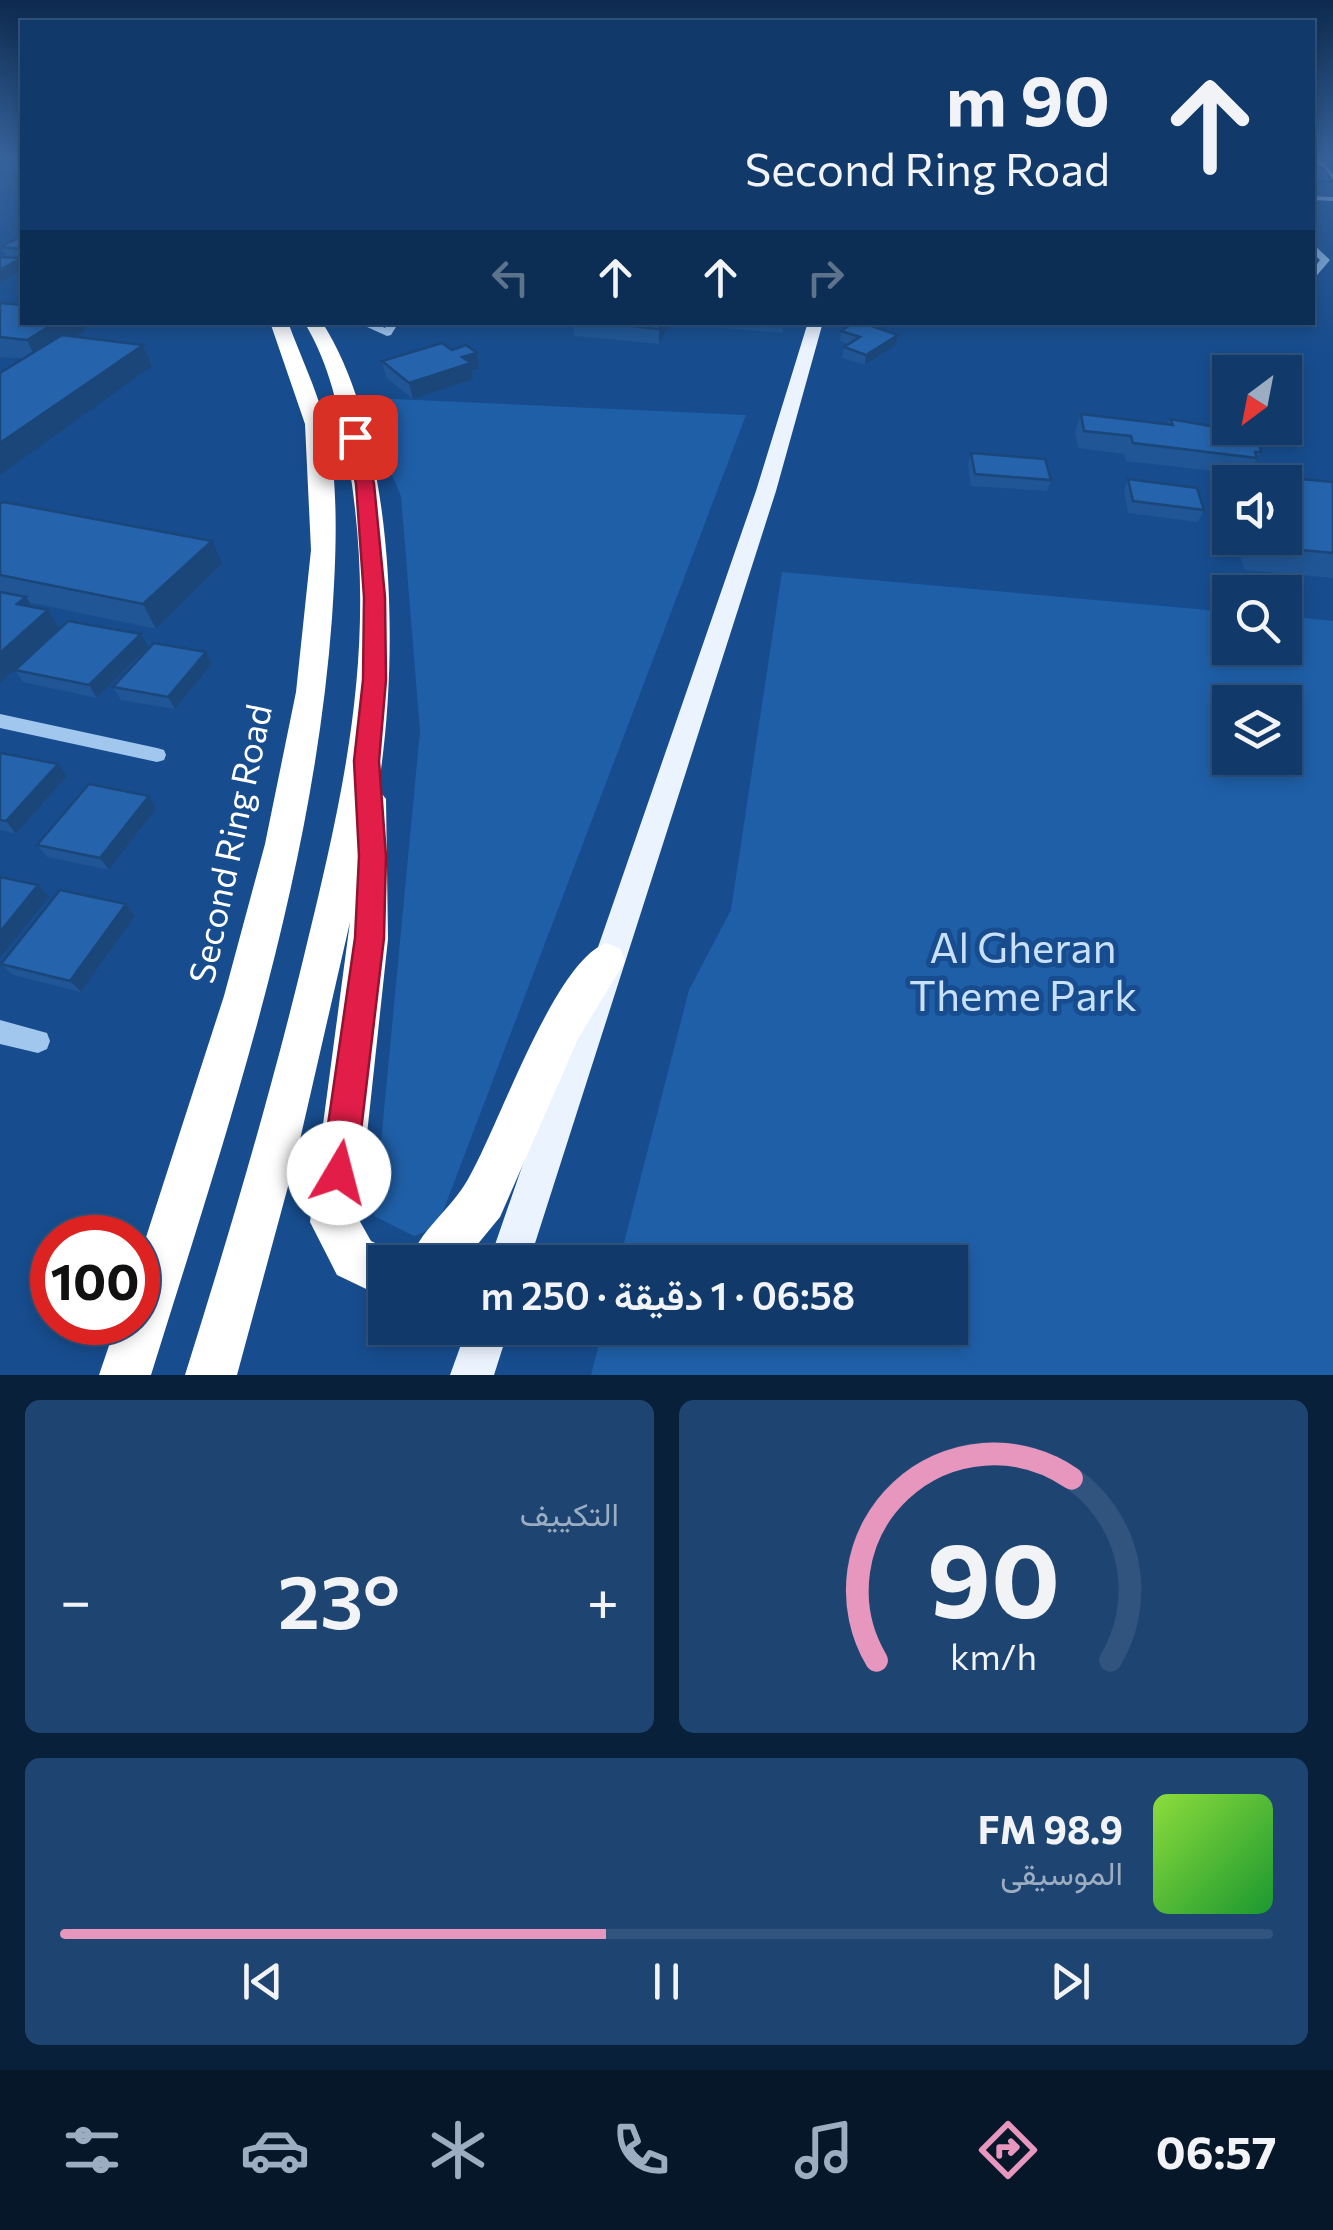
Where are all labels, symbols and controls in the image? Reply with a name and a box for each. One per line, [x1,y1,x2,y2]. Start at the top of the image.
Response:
text: 90 m [946,55,1110,140]
icon: ahead [1145,60,1275,190]
text: Second Ring Road [745,140,1110,195]
icon: left [483,250,538,305]
icon: ahead [588,250,643,305]
icon: ahead [693,250,748,305]
icon: right [798,250,853,305]
north arrow [1212,355,1302,445]
map controls [1212,355,1302,775]
pin [313,395,398,480]
icon: arrive [328,410,383,465]
button: sound [1212,465,1302,555]
button: search [1212,575,1302,665]
button: layers [1212,685,1302,775]
street label: Second Ring Road [178,700,279,987]
park label: Al Gheran Theme Park [909,920,1137,1020]
position arrow [287,1121,391,1225]
speed limit sign: 100 [30,1215,160,1345]
text: 06:58 · 1 دقيقة · 250 m [481,1271,855,1318]
text: التكييف [520,1493,619,1533]
text: 90 [927,1512,1060,1639]
text: 23° [278,1553,400,1644]
text: − [60,1565,91,1632]
text: + [587,1565,619,1632]
text: km/h [950,1634,1037,1677]
text: 98.9 FM [978,1805,1123,1852]
text: الموسيقى [1000,1852,1123,1892]
icon: previous [235,1954,290,2009]
icon: pause [639,1954,694,2009]
icon: next [1043,1954,1098,2009]
icon: filters [57,2115,127,2185]
icon: car [240,2115,310,2185]
icon: climate [423,2115,493,2185]
icon: phone [606,2115,676,2185]
icon: music [789,2115,859,2185]
icon: directions [973,2115,1043,2185]
text: 06:57 [1156,2123,1276,2178]

